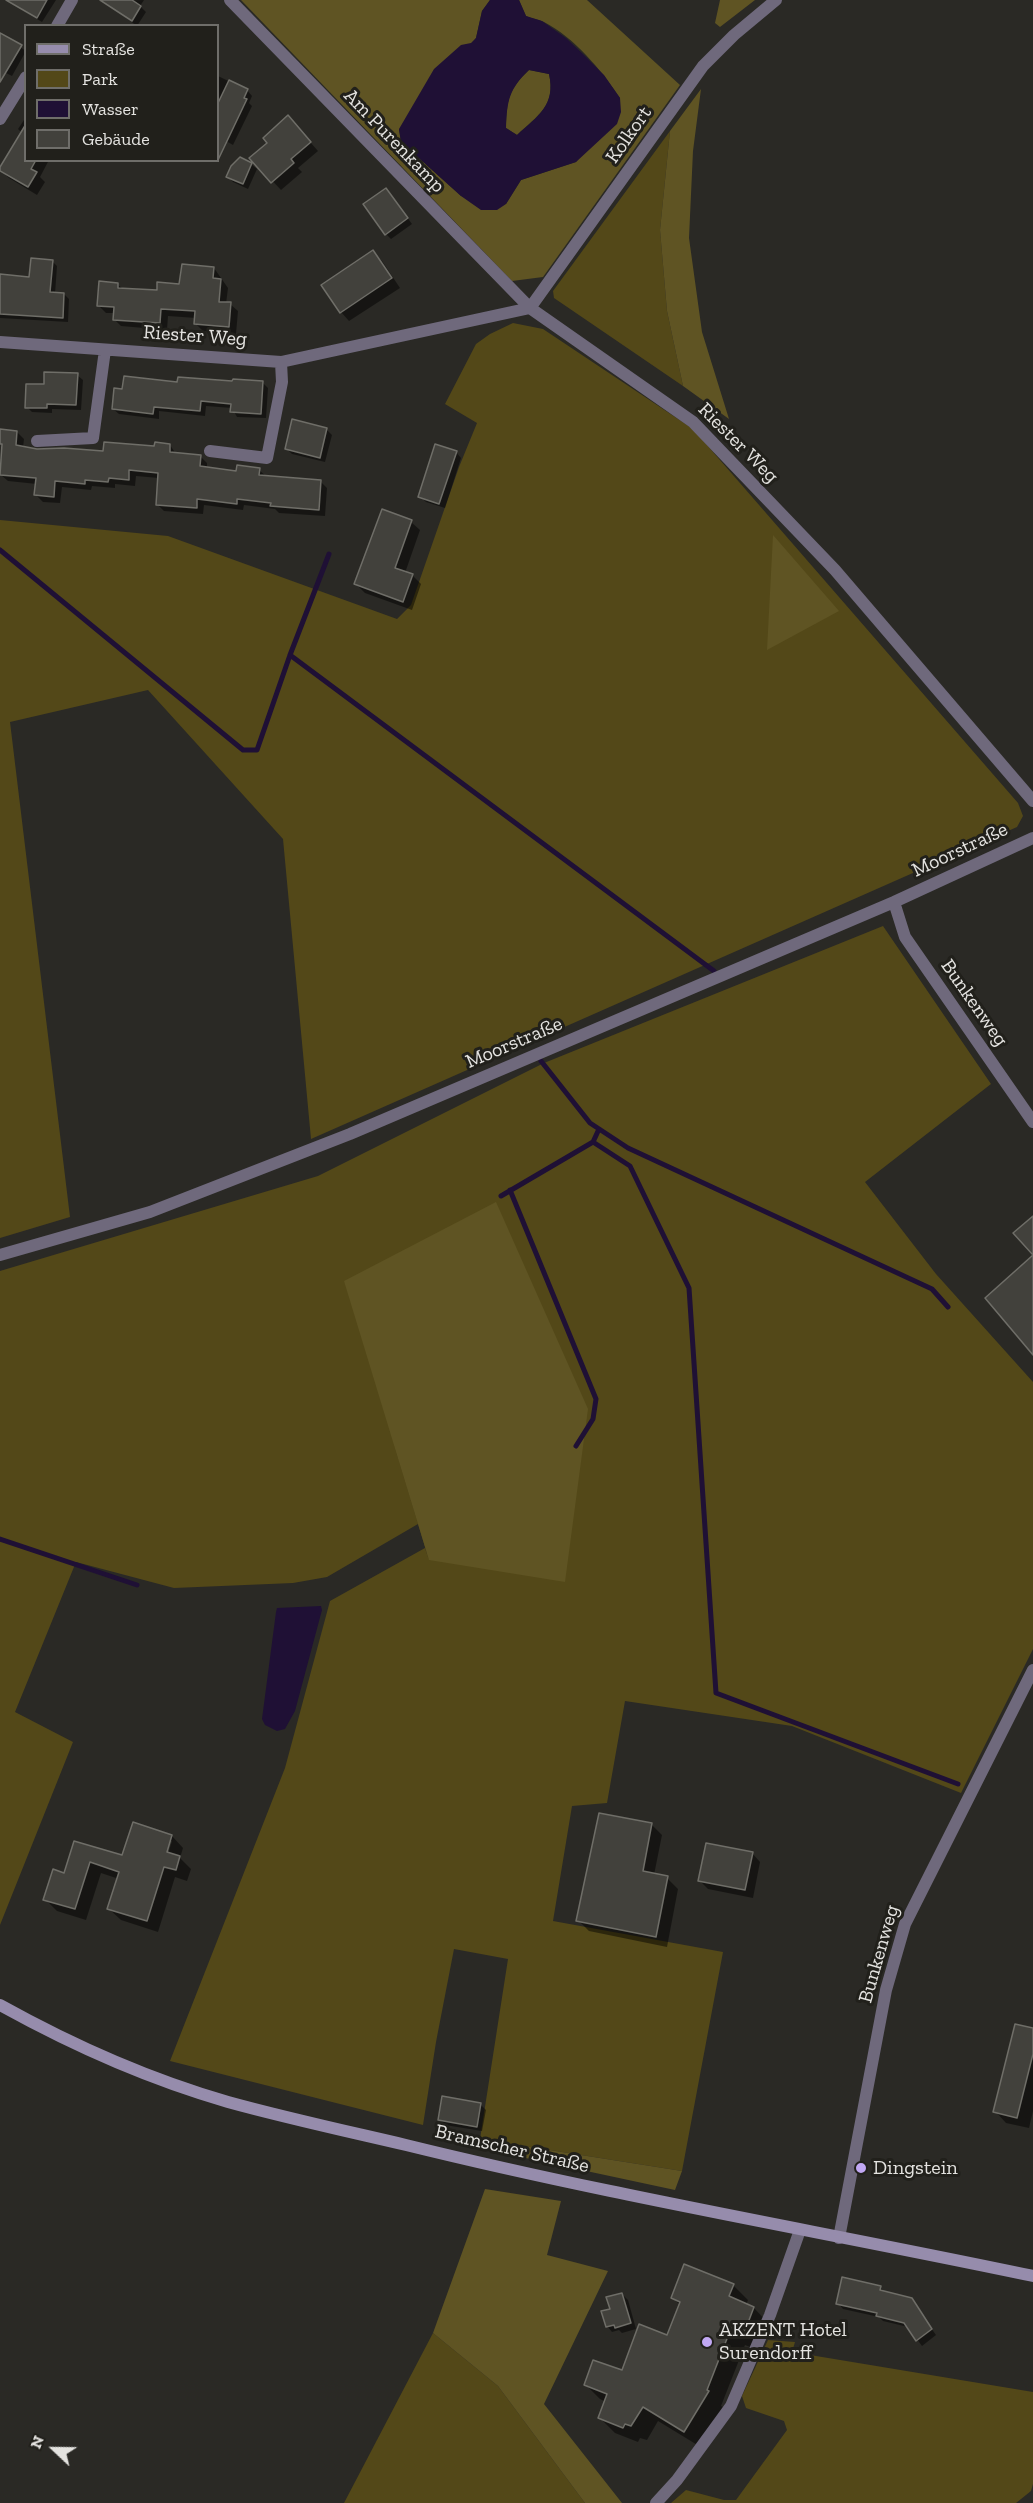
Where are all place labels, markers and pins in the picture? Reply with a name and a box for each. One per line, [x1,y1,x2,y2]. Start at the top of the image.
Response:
place label: Dingstein [873,2156,958,2180]
marker: Dingstein [854,2161,868,2175]
place label: AKZENT Hotel Surendorff [719,2318,847,2365]
marker: AKZENT Hotel Surendorff [700,2335,714,2349]

